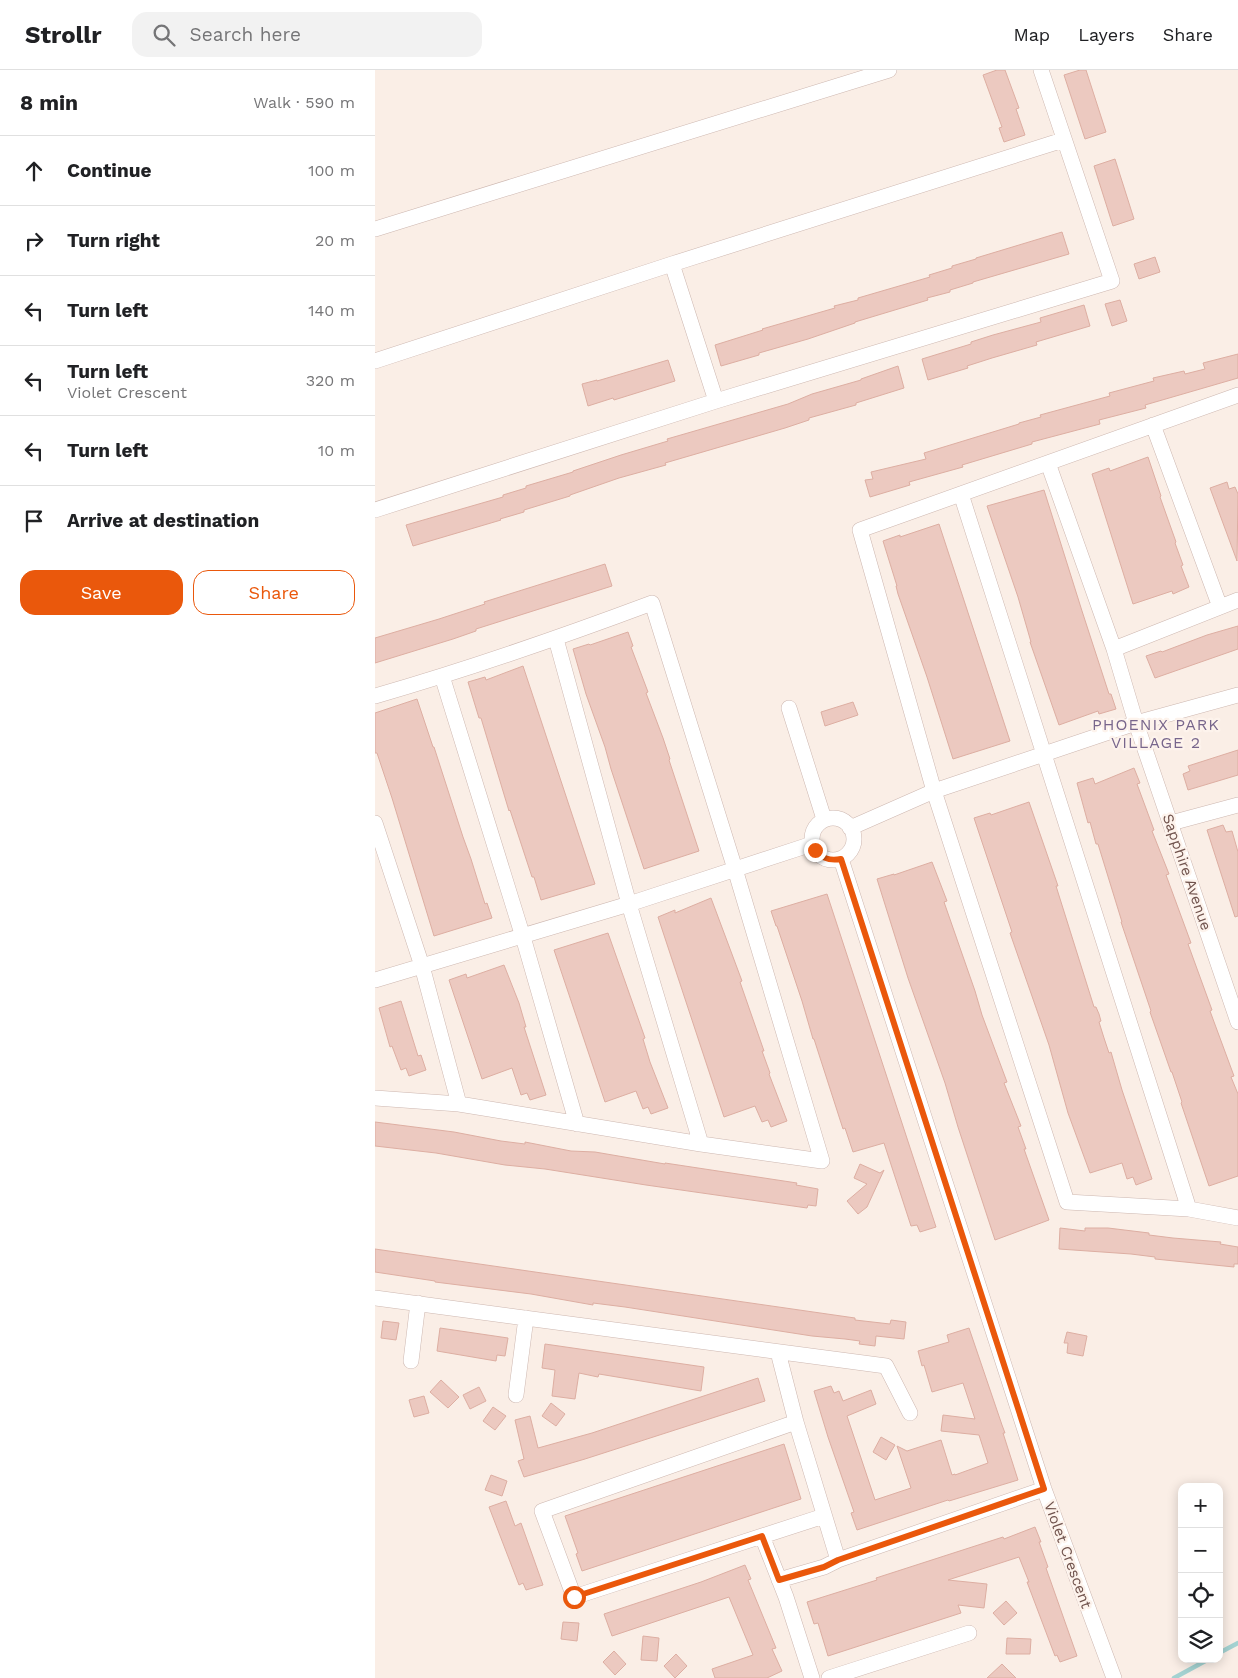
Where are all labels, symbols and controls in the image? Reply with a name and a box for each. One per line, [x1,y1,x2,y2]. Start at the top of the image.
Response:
search box [132,12,482,57]
text: Strollr [25,21,102,49]
icon: search [150,21,178,49]
text: Search here [190,23,301,46]
text: Map [1013,24,1050,45]
text: Layers [1078,24,1135,45]
text: Share [1163,24,1213,45]
text: 8 min [20,90,78,115]
text: Walk · 590 m [253,93,355,112]
icon: ahead [20,157,48,185]
text: Continue [67,159,151,182]
text: 100 m [308,161,355,180]
icon: right [20,227,48,255]
text: Turn right [67,229,160,252]
text: 20 m [315,231,355,250]
icon: left [20,297,48,325]
text: Turn left [67,299,148,322]
text: 140 m [308,301,355,320]
text: Turn left [67,360,148,383]
icon: left [20,367,48,395]
text: 320 m [306,371,355,390]
text: Violet Crescent [67,383,187,402]
icon: left [20,437,48,465]
text: Turn left [67,439,148,462]
text: 10 m [318,441,355,460]
icon: arrive [20,507,48,535]
text: Arrive at destination [67,509,259,532]
button: Save [20,570,183,615]
button: Share [193,570,355,615]
district label: PHOENIX PARK VILLAGE 2 [1092,715,1220,752]
street label: Sapphire Avenue [1159,811,1215,933]
route end [804,839,827,862]
map controls [1178,1483,1223,1663]
button: + [1178,1483,1223,1528]
street label: Violet Crescent [1040,1499,1096,1612]
button: − [1178,1528,1223,1573]
button: locate [1178,1573,1223,1618]
route start [563,1586,586,1609]
button: layers [1178,1618,1223,1663]

